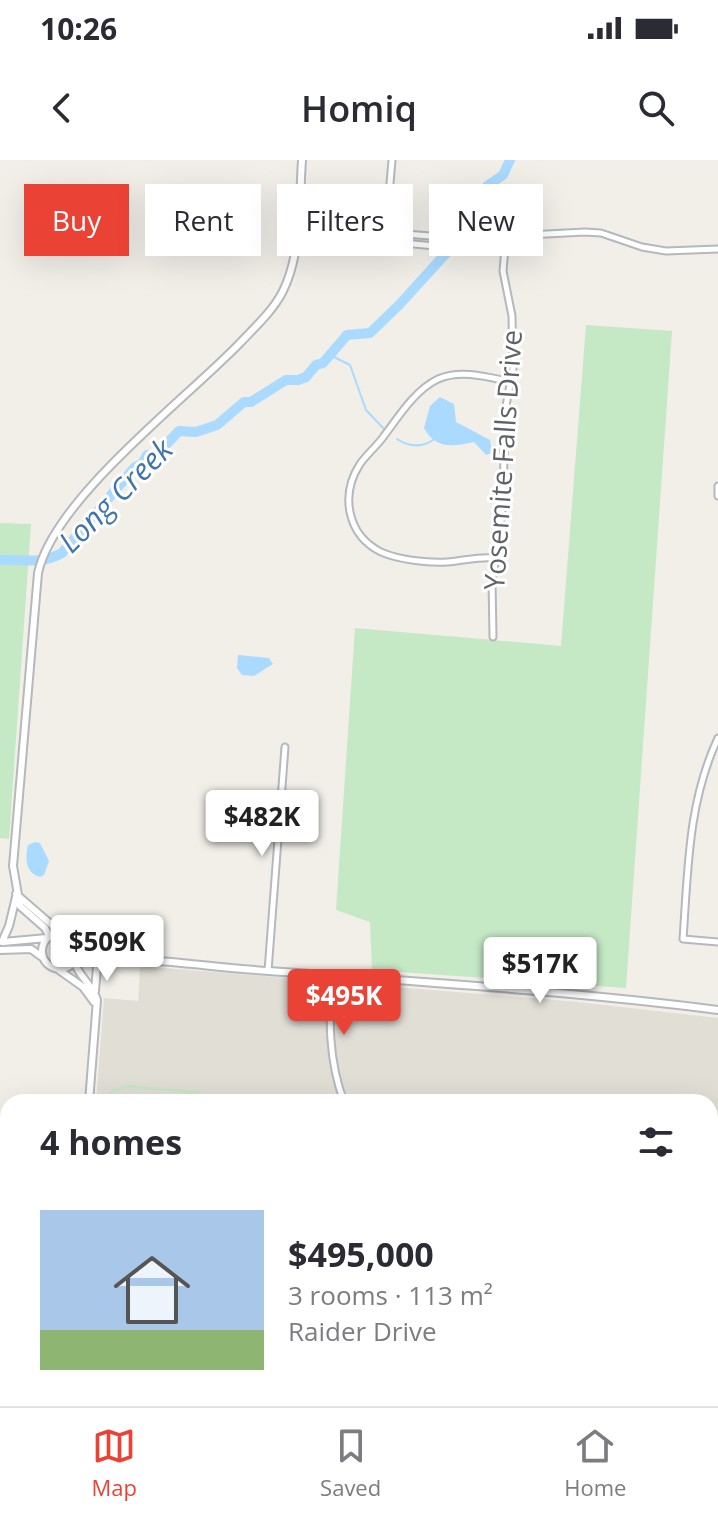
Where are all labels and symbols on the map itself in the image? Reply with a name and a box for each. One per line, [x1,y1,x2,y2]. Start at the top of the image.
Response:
street label: Yosemite Falls Drive [474,329,530,591]
water label: Long Creek [49,428,182,561]
pin: $482K [206,790,318,858]
pin: $509K [51,915,163,983]
pin: $517K [484,937,596,1005]
pin: $495K [288,969,400,1037]

